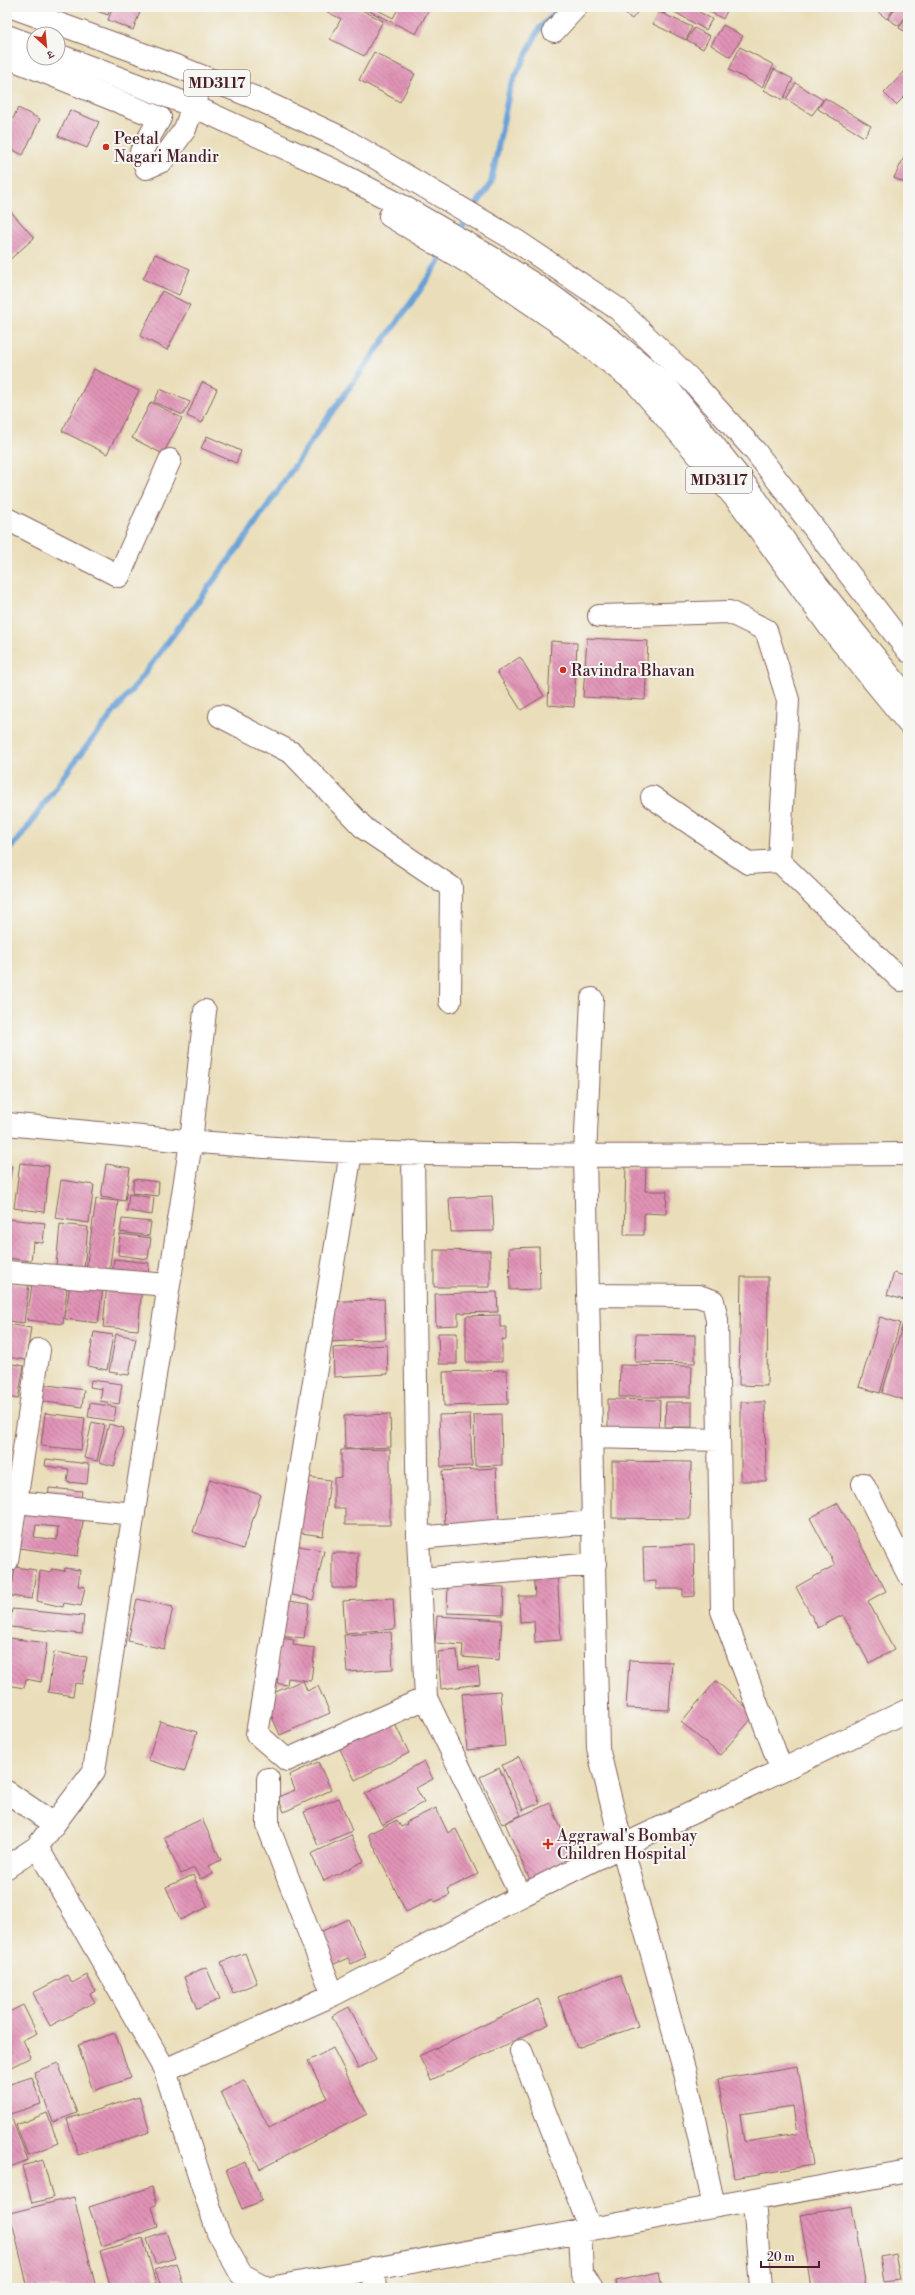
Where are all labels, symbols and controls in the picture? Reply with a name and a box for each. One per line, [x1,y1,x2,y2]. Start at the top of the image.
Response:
north arrow [26,26,66,66]
text: उ [43,46,57,62]
road number: MD3117 [184,70,250,96]
place label: Peetal Nagari Mandir [114,129,219,167]
marker: Peetal Nagari Mandir [101,142,111,152]
road number: MD3117 [686,467,752,493]
place label: Ravindra Bhavan [571,661,695,681]
marker: Ravindra Bhavan [558,665,568,675]
place label: Aggrawal's Bombay Children Hospital [556,1826,697,1864]
marker: Aggrawal's Bombay Children Hospital [542,1838,554,1850]
scale bar [761,2243,819,2269]
text: 20 m [767,2250,795,2265]

